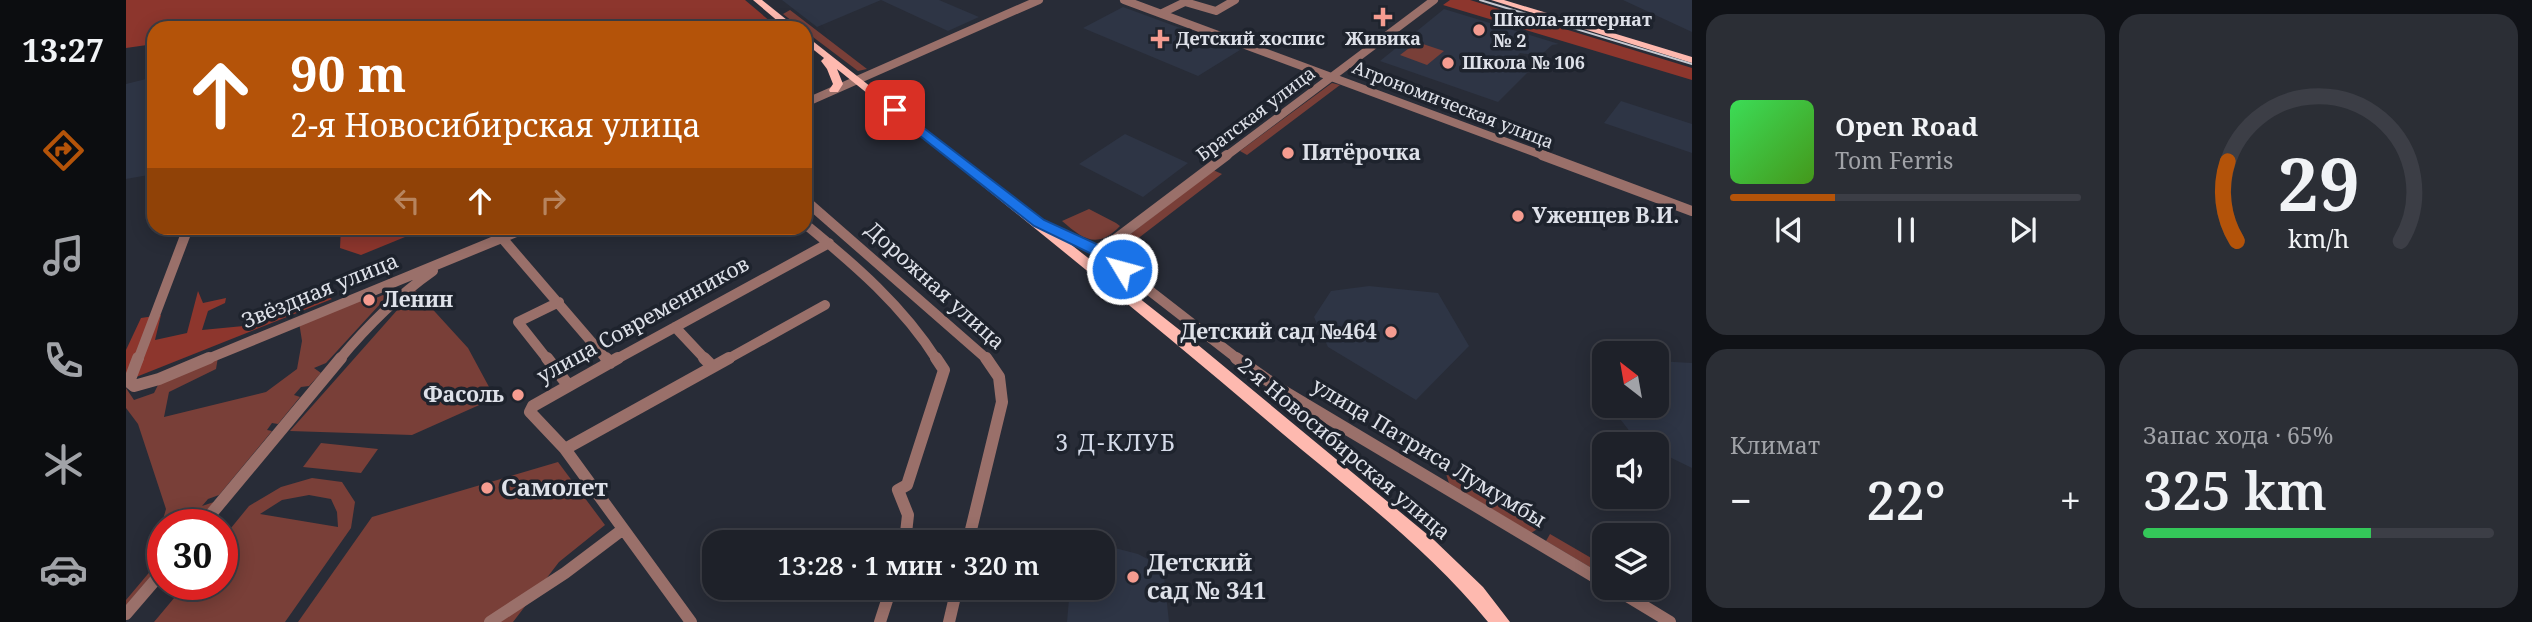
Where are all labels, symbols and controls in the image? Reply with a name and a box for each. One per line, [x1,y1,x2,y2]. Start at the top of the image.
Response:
place label: Школа-интернат № 2 [1493,7,1652,52]
marker: Живика [1375,9,1391,25]
marker: Школа-интернат № 2 [1471,22,1487,38]
place label: Детский хоспис [1176,26,1325,50]
place label: Живика [1345,26,1421,50]
text: 13:27 [22,28,104,71]
marker: Детский хоспис [1150,29,1170,49]
text: 90 m [290,40,406,106]
icon: ahead [175,49,266,140]
place label: Школа № 106 [1462,50,1585,74]
street label: Агрономическая улица [1349,55,1557,154]
marker: Школа № 106 [1440,55,1456,71]
street label: Братская улица [1191,61,1320,166]
pin [865,80,925,140]
icon: arrive [876,91,914,129]
text: 2-я Новосибирская улица [290,103,701,146]
text: Open Road [1835,108,1978,144]
icon: directions [39,126,88,175]
text: 29 [2277,133,2360,232]
place label: Пятёрочка [1302,138,1421,166]
text: Tom Ferris [1835,144,1953,176]
marker: Пятёрочка [1280,145,1296,161]
icon: left [388,182,426,220]
icon: ahead [461,182,499,220]
icon: right [534,182,572,220]
place label: Уженцев В.И. [1532,201,1679,229]
marker: Уженцев В.И. [1510,208,1526,224]
icon: previous [1770,211,1808,249]
icon: pause [1887,211,1925,249]
icon: next [2004,211,2042,249]
street label: Дорожная улица [860,215,1011,355]
text: km/h [2288,221,2349,255]
icon: music [39,231,88,280]
position arrow [1085,232,1159,306]
street label: Звёздная улица [237,246,402,334]
street label: улица Современников [531,249,754,389]
place label: Ленин [383,285,453,313]
marker: Ленин [361,292,377,308]
place label: Детский сад №464 [1181,317,1377,345]
marker: Детский сад №464 [1383,324,1399,340]
icon: phone [39,336,88,385]
north arrow [1592,341,1670,418]
map controls [1592,341,1669,600]
street label: 2-я Новосибирская улица [1232,351,1457,546]
street label: улица Патриса Лумумбы [1307,371,1552,533]
place label: Фасоль [423,380,504,408]
marker: Фасоль [510,387,526,403]
text: Запас хода · 65% [2143,419,2333,451]
district label: 3 Д-КЛУБ [1055,426,1177,458]
text: Климат [1730,429,1820,461]
button: sound [1592,432,1669,509]
icon: climate [39,440,88,489]
text: 325 km [2143,454,2327,525]
text: 22° [1866,464,1946,535]
place label: Самолет [501,470,608,503]
text: − [1730,474,1752,526]
text: + [2060,474,2081,526]
marker: Самолет [479,480,495,496]
speed limit sign: 30 [147,509,238,600]
button: layers [1592,523,1669,600]
icon: car [39,545,88,594]
place label: Детский сад № 341 [1147,545,1267,606]
text: 13:28 · 1 мин · 320 m [777,547,1040,583]
marker: Детский сад № 341 [1125,569,1141,585]

